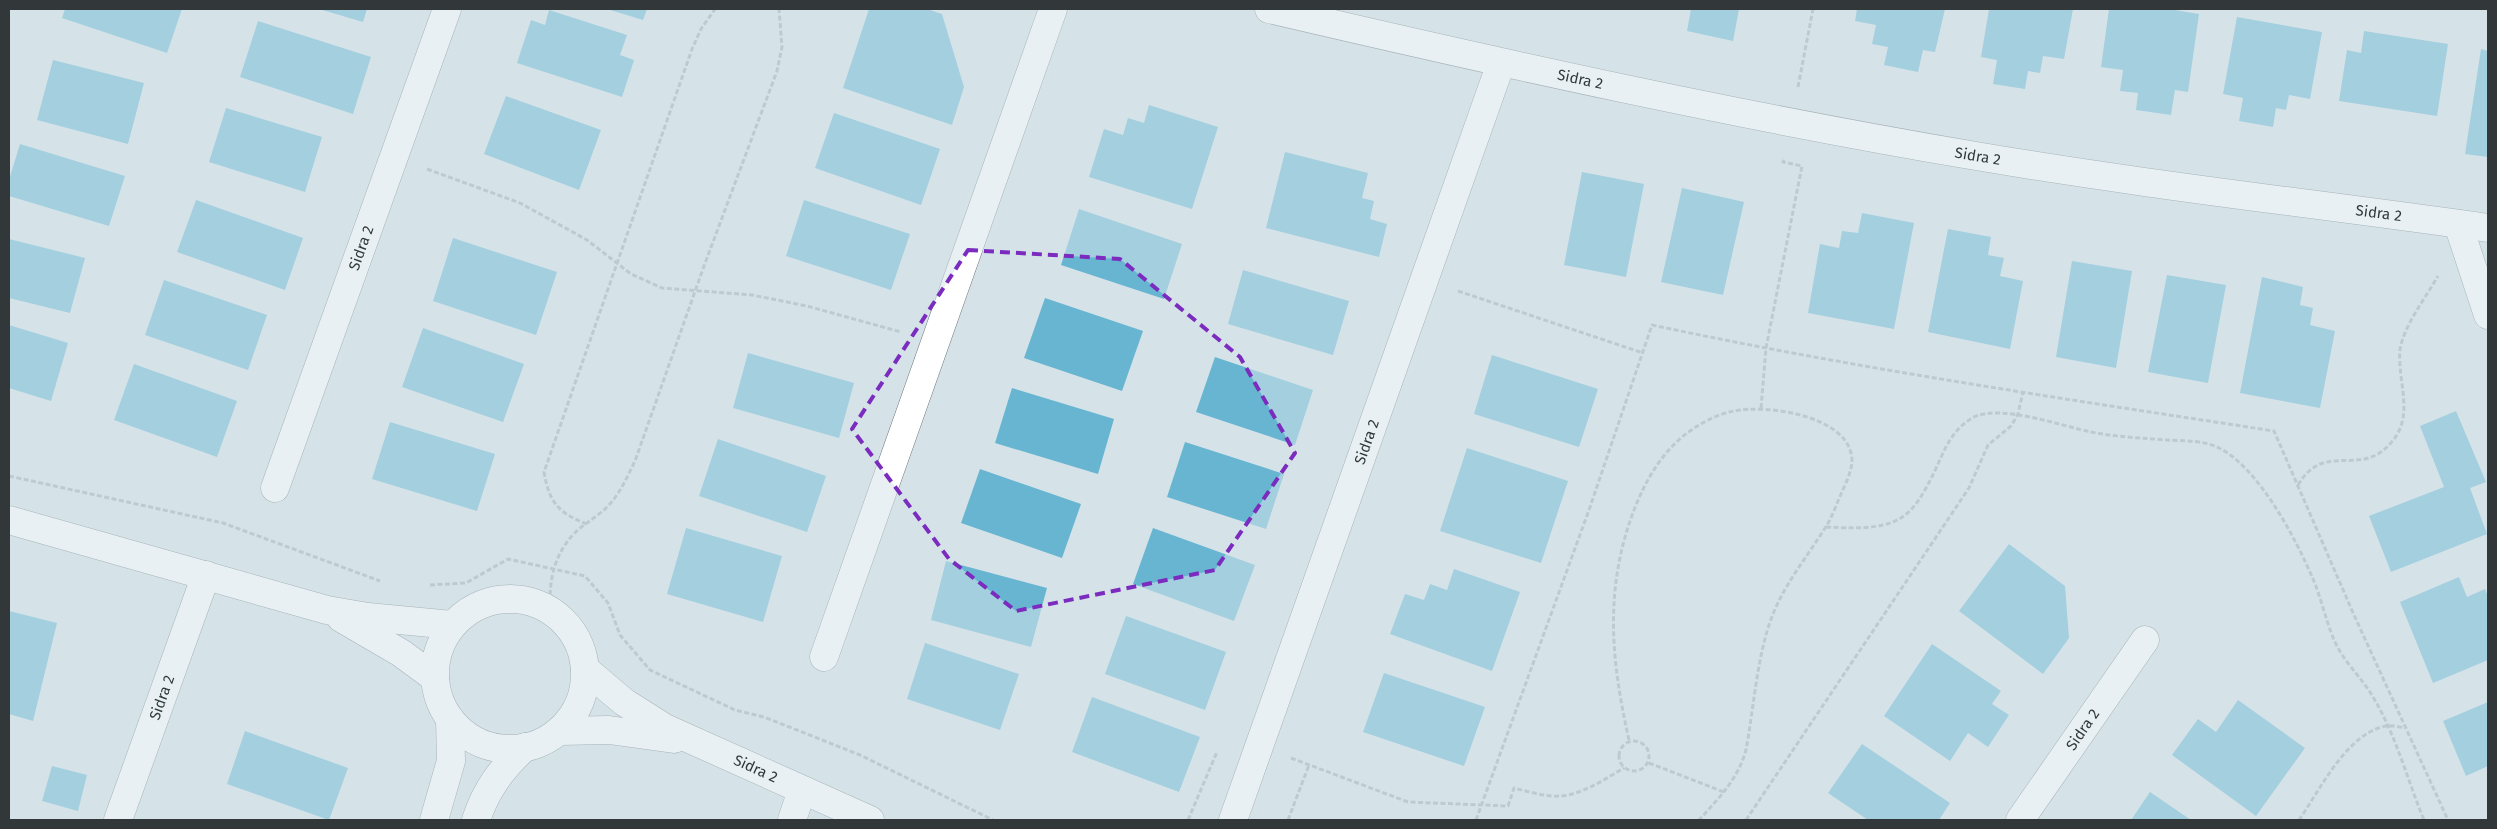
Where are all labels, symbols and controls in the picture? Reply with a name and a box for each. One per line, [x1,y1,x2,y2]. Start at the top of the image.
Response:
street label: Sidra 2 [1556,66,1605,93]
street label: Sidra 2 [1953,144,2002,169]
street label: Sidra 2 [2355,201,2403,225]
street label: Sidra 2 [345,223,377,273]
street label: Sidra 2 [1351,417,1383,467]
street label: Sidra 2 [146,673,178,722]
street label: Sidra 2 [2062,706,2103,754]
street label: Sidra 2 [731,751,780,786]

